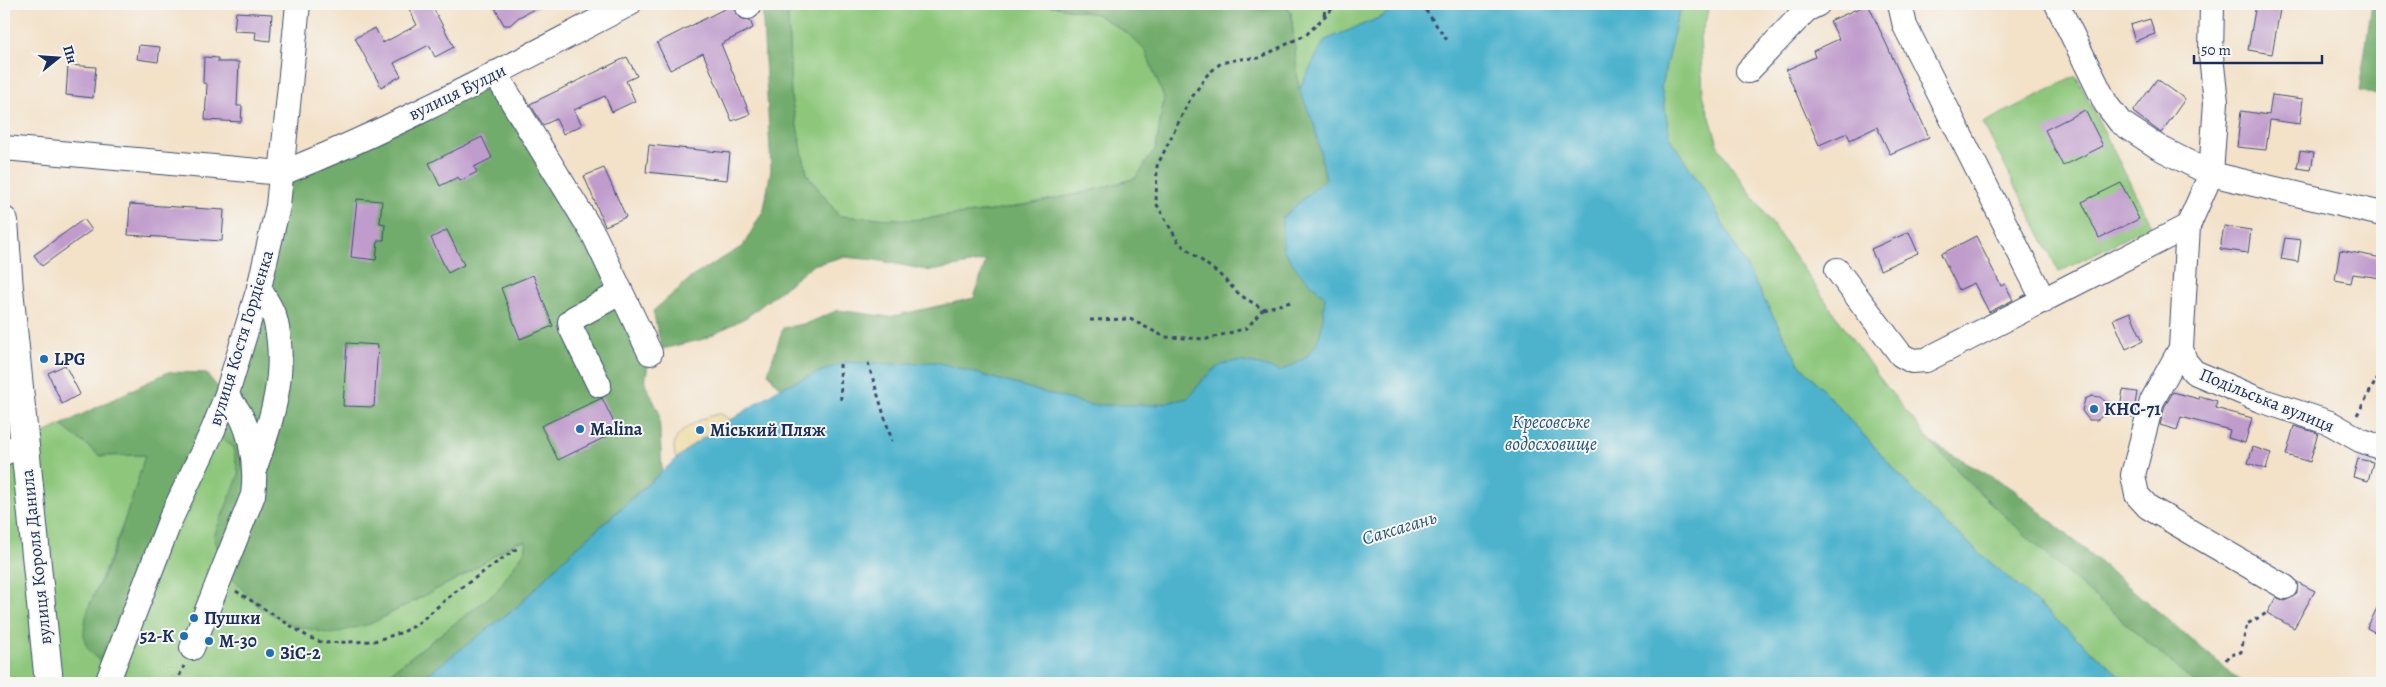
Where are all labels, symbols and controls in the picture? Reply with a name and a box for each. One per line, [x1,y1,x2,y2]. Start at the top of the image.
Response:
north arrow [32,32,82,82]
scale bar [2194,32,2321,64]
text: 50 m [2201,40,2231,60]
text: Пн [58,43,82,66]
street label: вулиця Булди [404,58,510,126]
street label: вулиця Костя Гордієнка [203,246,279,429]
place label: LPG [54,347,85,371]
marker: LPG [38,353,50,365]
street label: Подільська вулиця [2196,362,2338,438]
place label: КНС-71 [2104,397,2161,421]
marker: КНС-71 [2088,403,2100,415]
water label: Кресовське водосховище [1505,409,1597,457]
place label: Malina [590,417,643,441]
place label: Міський Пляж [710,418,826,442]
marker: Malina [574,423,586,435]
marker: Міський Пляж [694,424,706,436]
street label: вулиця Короля Данила [15,467,57,646]
water label: Саксагань [1359,504,1440,552]
place label: Пушки [204,606,261,630]
marker: Пушки [188,612,200,624]
place label: 52-К [140,624,174,648]
place label: М-30 [219,629,257,653]
marker: 52-К [178,630,190,642]
marker: М-30 [203,635,215,647]
place label: ЗіС-2 [280,641,321,665]
marker: ЗіС-2 [264,647,276,659]

